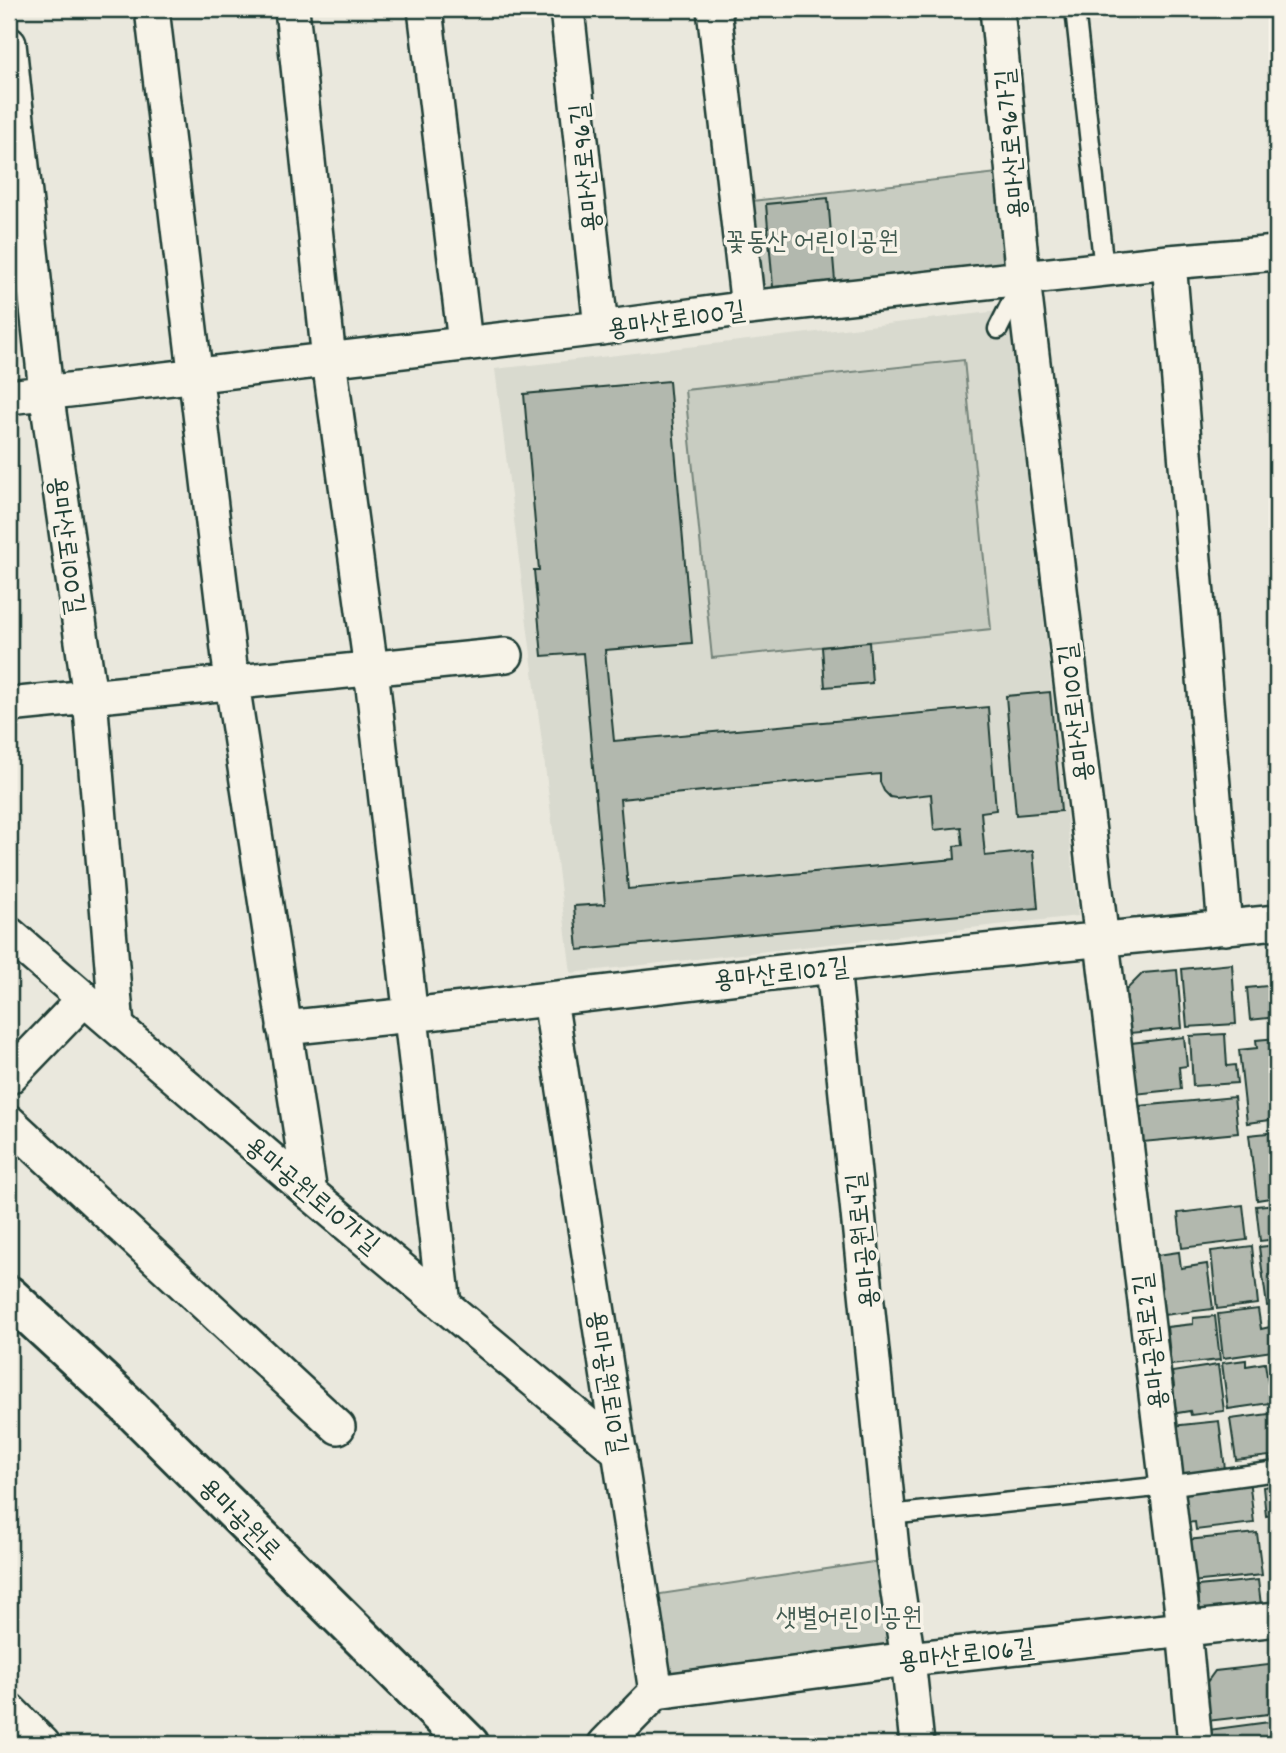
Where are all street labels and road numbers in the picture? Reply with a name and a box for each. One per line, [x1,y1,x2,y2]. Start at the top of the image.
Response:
street label: 용마산로96가길 [989,67,1038,220]
street label: 용마산로96길 [562,101,613,234]
street label: 용마산로100길 [605,293,748,349]
street label: 용마산로100길 [37,474,93,617]
street label: 용마산로100길 [1051,641,1104,784]
street label: 용마산로102길 [712,950,851,1001]
street label: 용마공원로10가길 [235,1129,386,1264]
street label: 용마공원로4길 [839,1171,890,1310]
street label: 용마공원로2길 [1126,1271,1179,1412]
street label: 용마공원로10길 [576,1308,635,1457]
street label: 용마공원로 [188,1470,289,1571]
street label: 용마산로106길 [896,1631,1037,1682]

